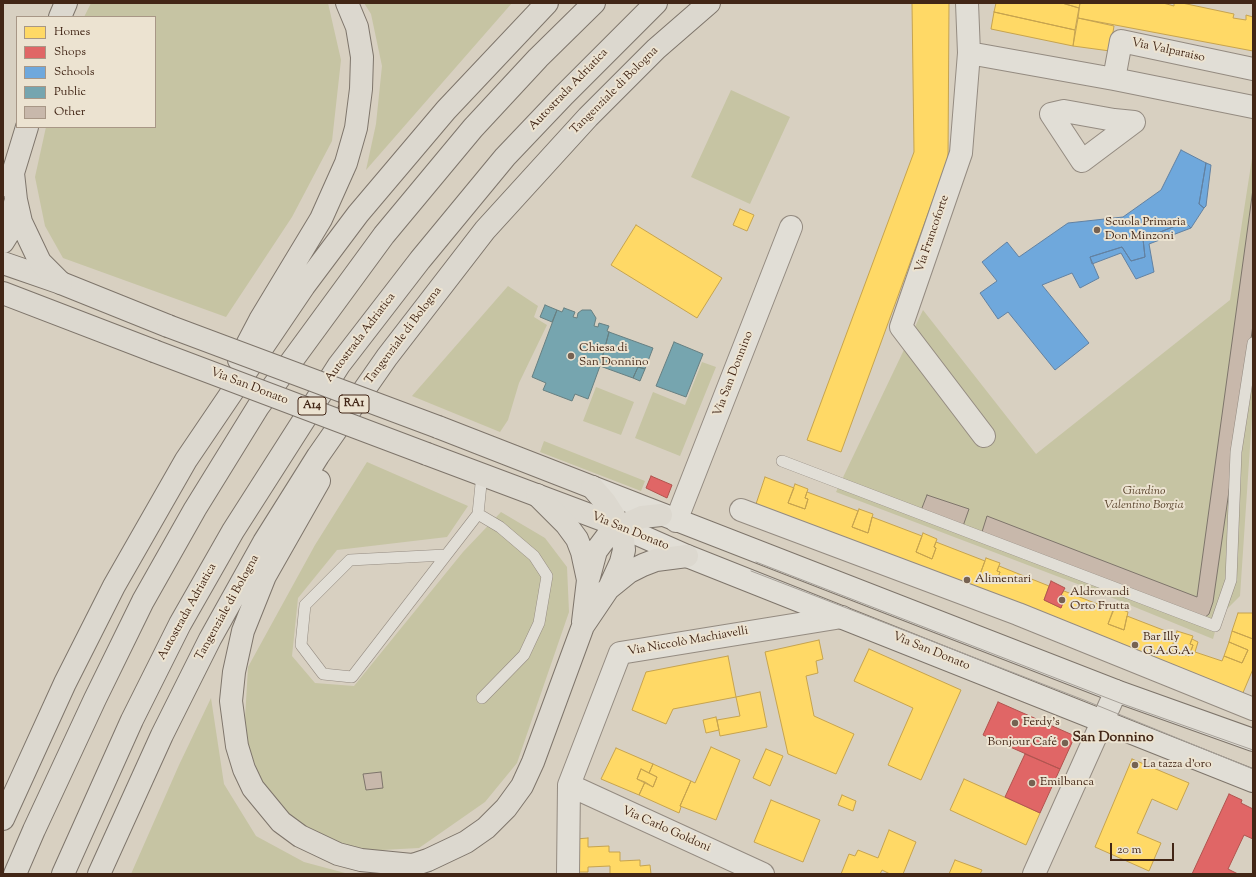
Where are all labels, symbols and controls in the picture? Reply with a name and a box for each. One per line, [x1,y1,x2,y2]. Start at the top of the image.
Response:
legend [16,16,156,128]
text: Homes [54,23,90,41]
street label: Via Valparaiso [1130,36,1206,66]
text: Shops [54,43,86,61]
street label: Tangenziale di Bologna [568,44,662,138]
street label: Autostrada Adriatica [526,46,612,134]
text: Schools [54,63,95,81]
text: Public [54,83,86,101]
text: Other [54,103,85,121]
street label: Via Francoforte [913,194,953,274]
place label: Scuola Primaria Don Minzoni [1105,216,1186,244]
marker: Scuola Primaria Don Minzoni [1092,225,1102,235]
street label: Tangenziale di Bologna [363,284,445,388]
street label: Autostrada Adriatica [323,291,399,385]
street label: Via San Donnino [711,329,757,419]
place label: Chiesa di San Donnino [579,342,649,370]
marker: Chiesa di San Donnino [566,351,576,361]
street label: Via San Donato [208,366,290,408]
road number: RA1 [339,395,369,413]
road number: A14 [298,397,326,415]
park label: Giardino Valentino Borgia [1104,485,1184,513]
street label: Via San Donato [589,510,671,554]
street label: Tangenziale di Bologna [193,553,263,663]
street label: Autostrada Adriatica [156,561,220,663]
place label: Alimentari [975,573,1031,587]
marker: Alimentari [962,575,972,585]
place label: Aldrovandi Orto Frutta [1070,586,1130,614]
marker: Aldrovandi Orto Frutta [1057,595,1067,605]
street label: Via Niccolò Machiavelli [627,624,749,660]
street label: Via San Donato [890,630,972,674]
place label: Bar Illy G.A.G.A. [1143,631,1194,659]
marker: Bar Illy G.A.G.A. [1130,640,1140,650]
place label: Ferdy's [1023,716,1060,730]
marker: Ferdy's [1010,718,1020,728]
district label: San Donnino [1072,731,1154,747]
place label: Bonjour Café [988,736,1057,750]
marker: Bonjour Café [1060,738,1070,748]
place label: La tazza d'oro [1143,758,1212,772]
marker: La tazza d'oro [1130,760,1140,770]
place label: Emilbanca [1040,776,1094,790]
marker: Emilbanca [1027,778,1037,788]
street label: Via Carlo Goldoni [619,804,713,856]
scale bar [1112,835,1176,861]
text: 20 m [1117,841,1141,859]

